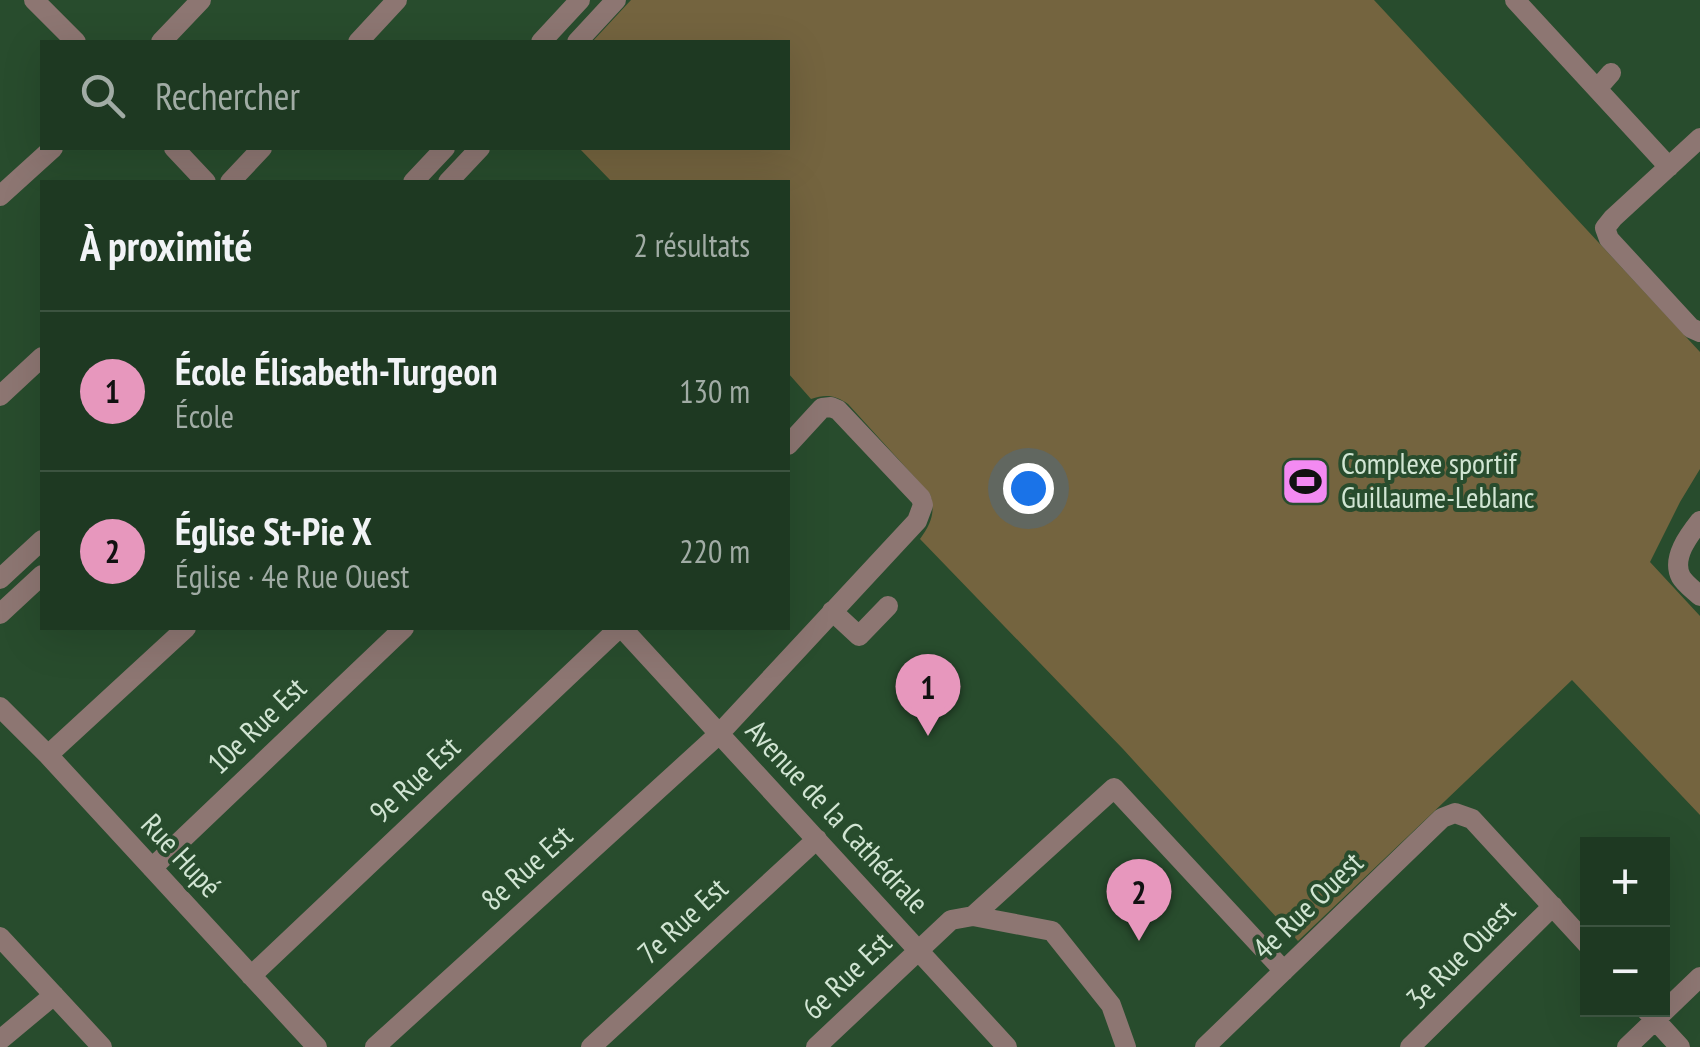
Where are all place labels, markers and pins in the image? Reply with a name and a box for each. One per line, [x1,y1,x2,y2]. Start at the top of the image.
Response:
place label: Complexe sportif Guillaume-Leblanc [1341,443,1535,516]
sports icon: Complexe sportif Guillaume-Leblanc [1280,455,1332,507]
pin: 1 [896,654,960,736]
pin: 2 [1106,858,1172,941]

